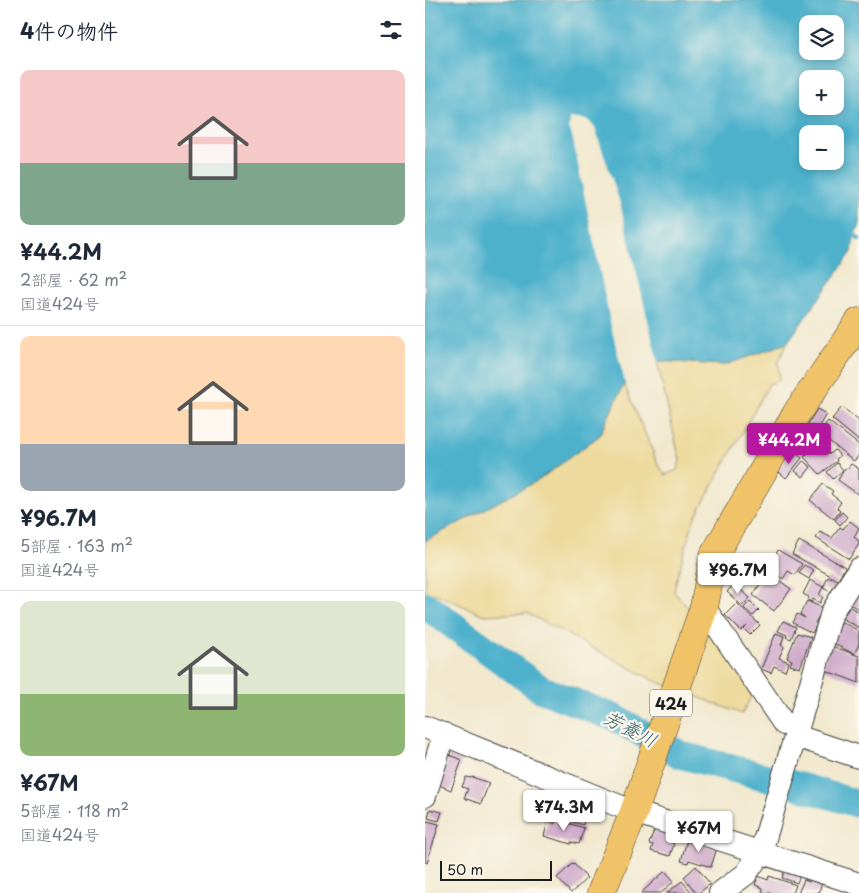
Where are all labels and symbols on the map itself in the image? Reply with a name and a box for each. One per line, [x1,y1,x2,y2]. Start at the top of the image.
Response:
pin: ¥44.2M [748,422,830,465]
pin: ¥96.7M [697,552,779,595]
road number: 424 [650,690,692,716]
water label: 芳養川 [599,703,663,753]
pin: ¥74.3M [523,790,605,832]
pin: ¥67M [669,810,729,853]
scale bar [440,858,553,881]

